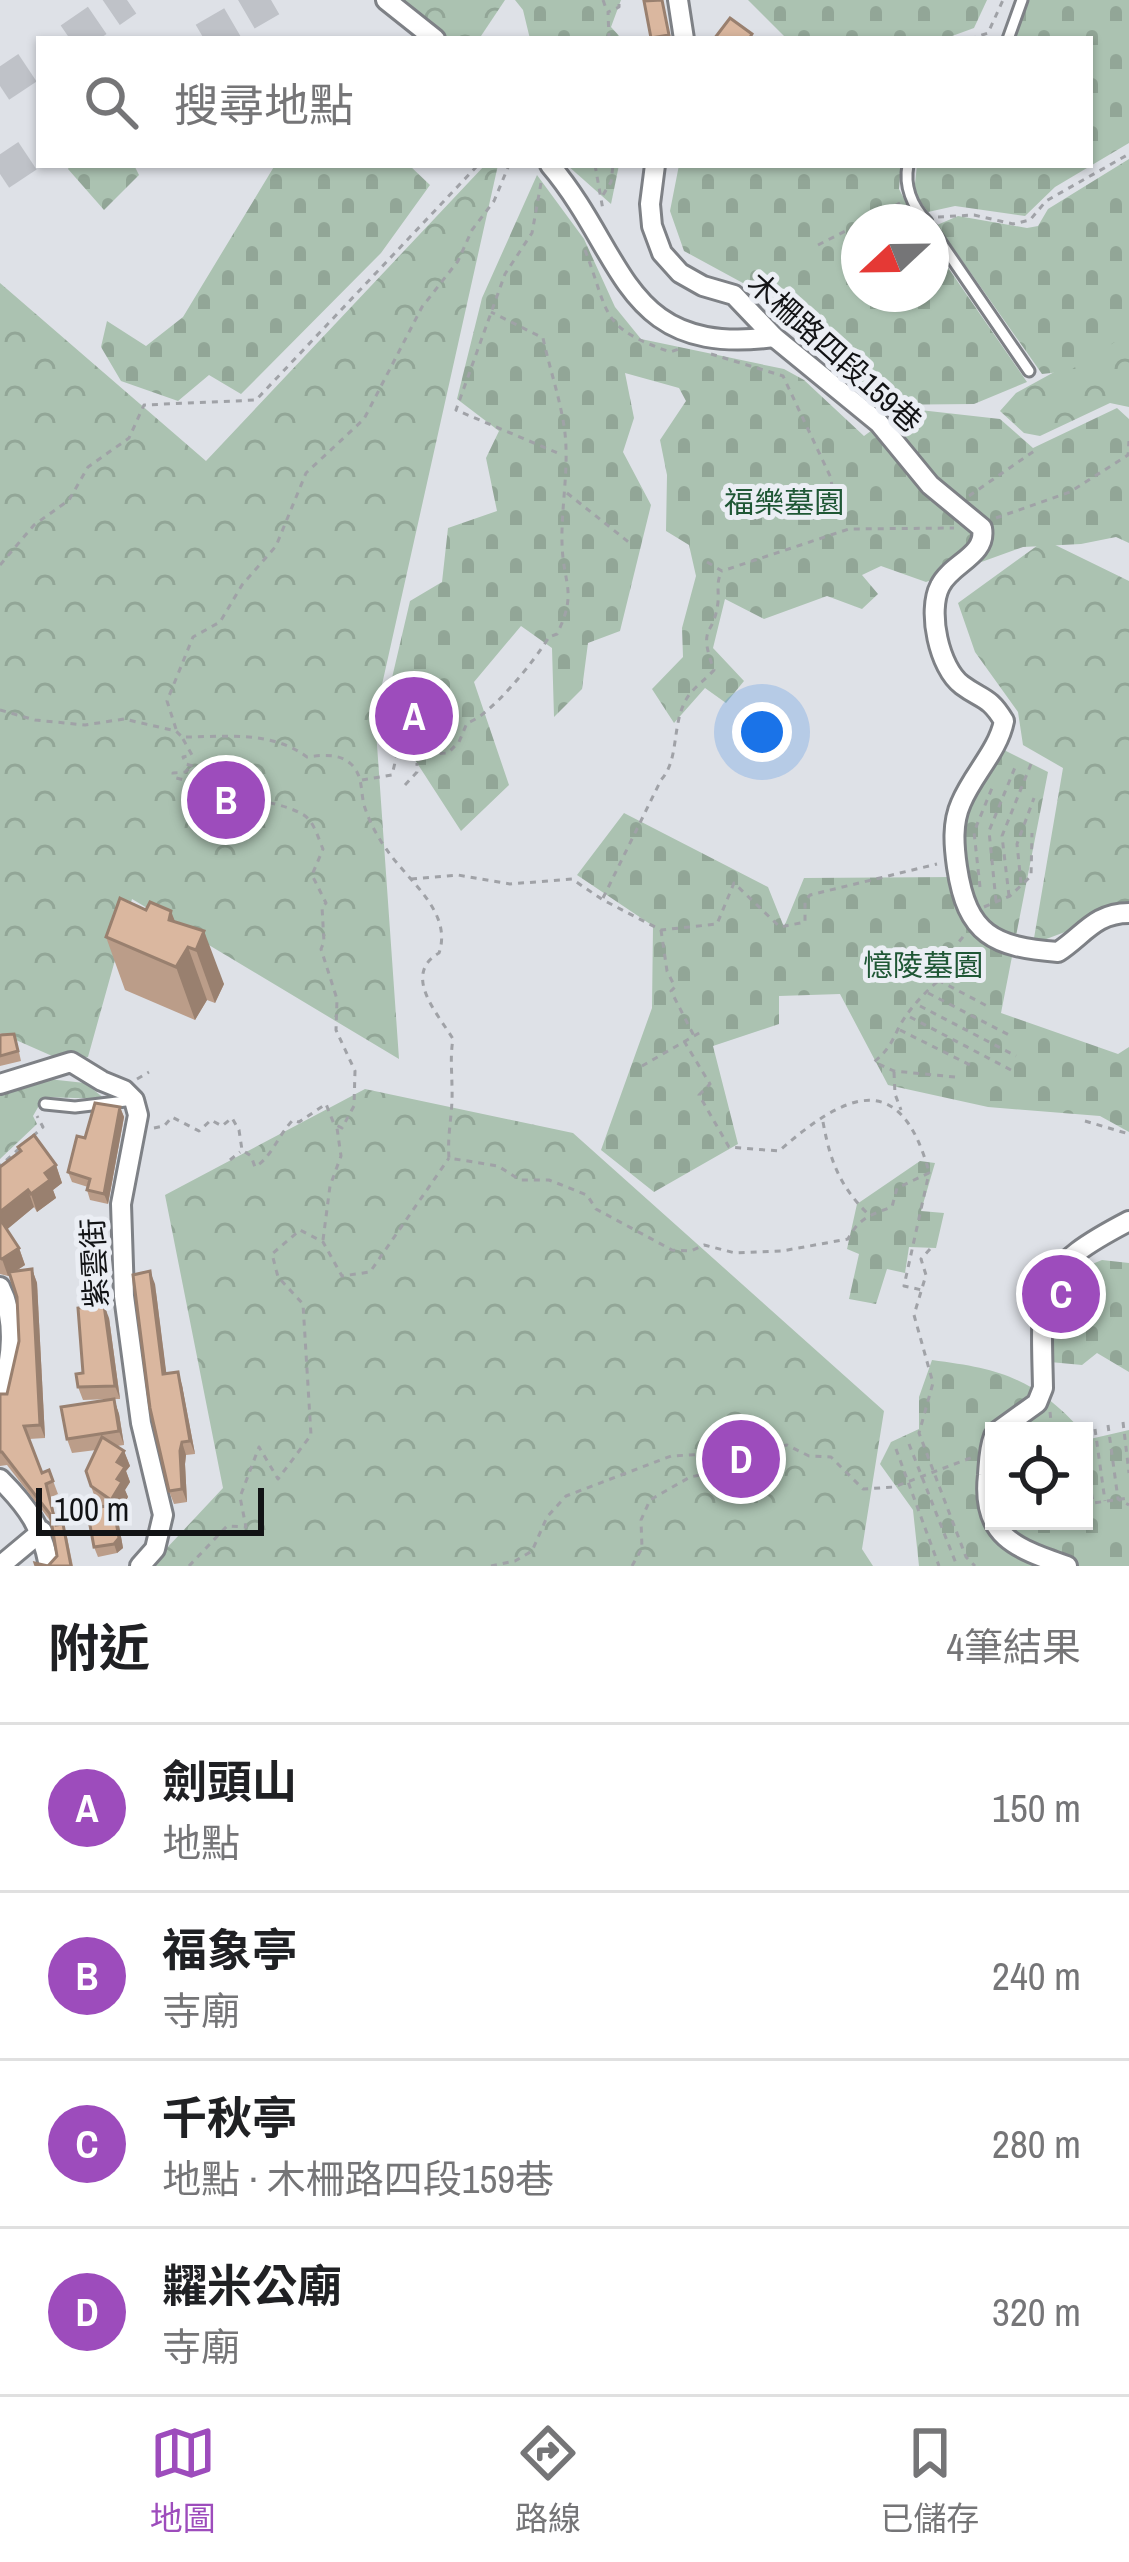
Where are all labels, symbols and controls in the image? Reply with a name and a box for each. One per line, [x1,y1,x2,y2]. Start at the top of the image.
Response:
search box [36,36,1093,168]
icon: search [78,69,144,135]
text: 搜尋地點 [174,74,354,135]
north arrow [841,204,949,312]
street label: 木柵路四段159巷 [739,263,931,441]
park label: 福樂墓園 [724,482,844,522]
pin: A [375,671,453,761]
your location [732,702,792,762]
pin: B [187,755,265,845]
park label: 憶陵墓園 [863,945,983,985]
street label: 紫雲街 [72,1217,116,1309]
pin: C [1022,1249,1100,1339]
pin: D [702,1414,780,1504]
map controls [985,1422,1093,1530]
button: locate [985,1422,1093,1530]
scale bar [36,1482,264,1535]
text: 100 m [54,1487,129,1531]
text: 附近 [48,1613,150,1682]
text: 4筆結果 [946,1621,1081,1673]
text: 劍頭山 [162,1751,297,1812]
text: A [75,1782,99,1834]
text: 150 m [992,1782,1081,1834]
text: 地點 [162,1817,240,1869]
text: 福象亭 [162,1919,297,1980]
text: B [75,1950,99,2002]
text: 240 m [992,1950,1081,2002]
text: 寺廟 [162,1985,240,2037]
text: 千秋亭 [162,2087,297,2148]
text: C [75,2118,99,2170]
text: 280 m [992,2118,1081,2170]
text: 地點 · 木柵路四段159巷 [162,2153,554,2205]
text: 糶米公廟 [162,2255,342,2316]
text: D [75,2286,99,2338]
text: 320 m [992,2286,1081,2338]
text: 寺廟 [162,2321,240,2373]
tab: 地圖 [150,2420,216,2540]
tab: 路線 [515,2420,581,2540]
tab: 已儲存 [880,2420,979,2540]

